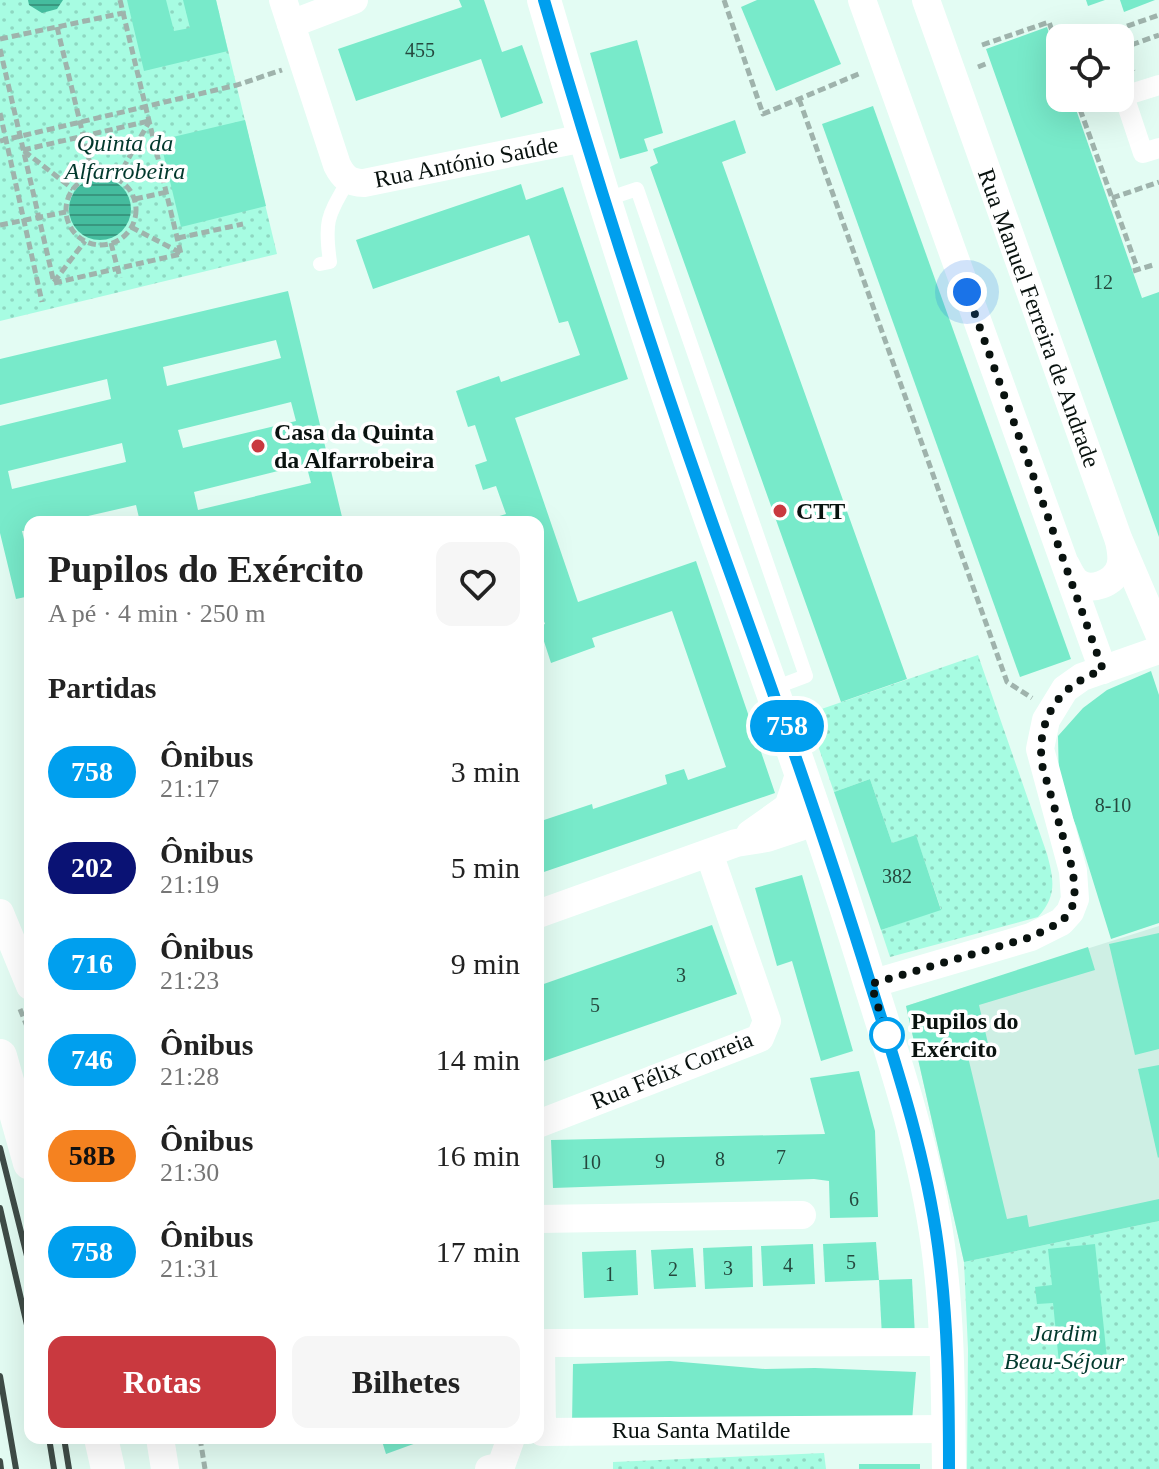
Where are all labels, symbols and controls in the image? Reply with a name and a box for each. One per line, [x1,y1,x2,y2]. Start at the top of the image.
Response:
map controls [1046,24,1134,112]
button: locate [1046,24,1134,112]
house number: 455 [405,39,435,61]
park label: Quinta da Alfarrobeira [63,130,185,184]
street label: Rua António Saúde [372,131,560,193]
street label: Rua Manuel Ferreira de Andrade [973,165,1105,471]
house number: 12 [1093,271,1113,293]
your location [947,272,987,312]
place label: Casa da Quinta da Alfarrobeira [274,419,434,473]
marker: Casa da Quinta da Alfarrobeira [249,437,267,455]
place label: CTT [796,498,845,524]
marker: CTT [771,502,789,520]
button: heart [436,542,520,626]
text: Pupilos do Exército [48,548,364,590]
text: A pé · 4 min · 250 m [48,599,265,628]
text: Partidas [48,671,156,704]
line badge: 758 [741,700,833,752]
text: 758 [766,710,808,741]
text: Ônibus [160,740,253,773]
text: 3 min [451,755,520,788]
text: 758 [71,756,113,787]
text: 21:17 [160,774,219,803]
house number: 8-10 [1095,794,1131,816]
text: Ônibus [160,836,253,869]
text: 5 min [451,851,520,884]
text: 202 [71,852,113,883]
house number: 382 [882,865,912,887]
text: 21:19 [160,870,219,899]
text: Ônibus [160,932,253,965]
text: 9 min [451,947,520,980]
text: 716 [71,948,113,979]
house number: 3 [676,964,686,986]
text: 21:23 [160,966,219,995]
house number: 5 [590,994,600,1016]
place label: Pupilos do Exército [911,1008,1018,1062]
marker: Pupilos do Exército [870,1018,904,1052]
street label: Rua Félix Correia [587,1026,757,1114]
text: Ônibus [160,1028,253,1061]
text: 14 min [436,1043,520,1076]
text: 746 [71,1044,113,1075]
text: 21:28 [160,1062,219,1091]
text: Ônibus [160,1124,253,1157]
text: 16 min [436,1139,520,1172]
text: 58B [69,1140,115,1171]
house number: 7 [776,1146,786,1168]
house number: 8 [715,1148,725,1170]
house number: 9 [655,1150,665,1172]
house number: 10 [581,1151,601,1173]
text: 21:30 [160,1158,219,1187]
house number: 6 [849,1188,859,1210]
text: Ônibus [160,1220,253,1253]
text: 17 min [436,1235,520,1268]
text: 758 [71,1236,113,1267]
house number: 5 [846,1251,856,1273]
text: 21:31 [160,1254,219,1283]
house number: 4 [783,1254,793,1276]
house number: 3 [723,1257,733,1279]
house number: 2 [668,1258,678,1280]
house number: 1 [605,1263,615,1285]
park label: Jardim Beau-Séjour [1004,1320,1125,1374]
button: Rotas [48,1336,276,1428]
button: Bilhetes [292,1336,520,1428]
street label: Rua Santa Matilde [612,1417,790,1443]

